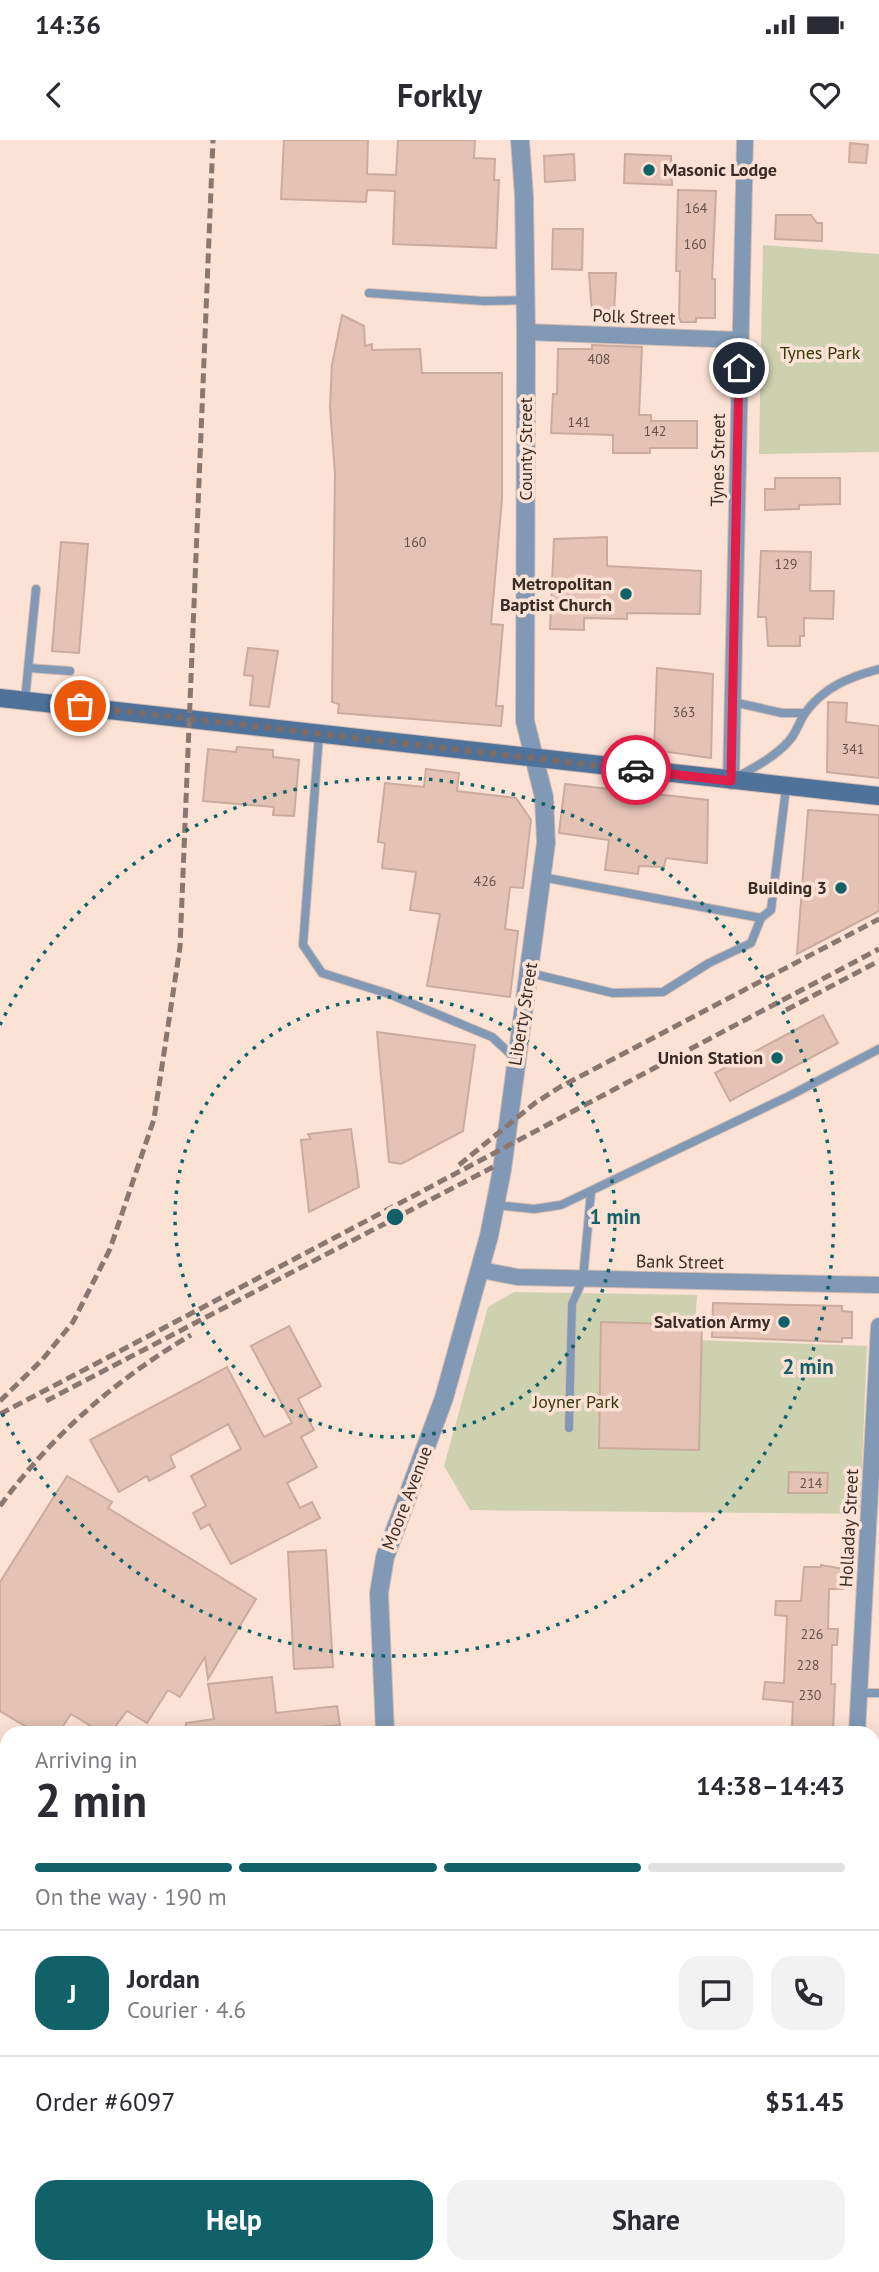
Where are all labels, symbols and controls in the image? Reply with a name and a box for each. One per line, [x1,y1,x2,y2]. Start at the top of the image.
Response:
text: 14:36 [35,8,101,41]
text: Forkly [397,74,482,116]
icon: back [35,76,73,114]
icon: heart [806,76,844,114]
place label: Masonic Lodge [663,158,777,181]
marker: Masonic Lodge [641,162,657,178]
house number: 164 [685,199,708,217]
house number: 160 [684,235,707,253]
street label: Polk Street [592,304,676,329]
pin [709,338,769,398]
park label: Tynes Park [780,341,861,364]
icon: home [720,349,758,387]
house number: 408 [588,350,610,368]
street label: County Street [514,397,537,501]
house number: 141 [568,413,590,431]
street label: Tynes Street [705,413,730,507]
house number: 142 [644,422,666,440]
house number: 160 [404,533,427,551]
house number: 129 [775,555,797,573]
place label: Metropolitan Baptist Church [500,572,612,616]
marker: Metropolitan Baptist Church [618,586,634,602]
pin [50,676,110,736]
icon: bag [61,687,99,725]
house number: 363 [673,703,695,721]
courier [601,735,671,805]
house number: 341 [842,740,864,758]
icon: car [617,751,655,789]
house number: 426 [474,872,496,890]
place label: Building 3 [748,876,827,899]
marker: Building 3 [833,880,849,896]
street label: Liberty Street [503,961,542,1067]
place label: Union Station [658,1046,763,1069]
marker: Union Station [769,1050,785,1066]
text: 1 min [589,1203,641,1230]
centre of rings [383,1205,407,1229]
street label: Bank Street [636,1249,724,1274]
place label: Salvation Army [654,1310,770,1333]
marker: Salvation Army [776,1314,792,1330]
text: 2 min [782,1353,834,1380]
park label: Joyner Park [532,1390,619,1413]
street label: Moore Avenue [376,1443,437,1553]
street label: Holladay Street [834,1468,863,1588]
house number: 214 [800,1474,823,1492]
house number: 226 [801,1625,823,1643]
house number: 228 [797,1656,819,1674]
house number: 230 [799,1686,822,1704]
text: Arriving in [35,1745,137,1774]
text: 14:38–14:43 [696,1769,845,1802]
text: 2 min [35,1770,147,1830]
text: On the way · 190 m [35,1882,227,1911]
button: chat [679,1956,753,2030]
button: phone [771,1956,845,2030]
text: Jordan [127,1962,200,1995]
text: J [68,1977,76,2010]
text: Courier · 4.6 [127,1995,246,2024]
text: Order #6097 [35,2085,175,2118]
text: $51.45 [765,2085,845,2118]
button: Help [35,2180,433,2260]
button: Share [447,2180,845,2260]

